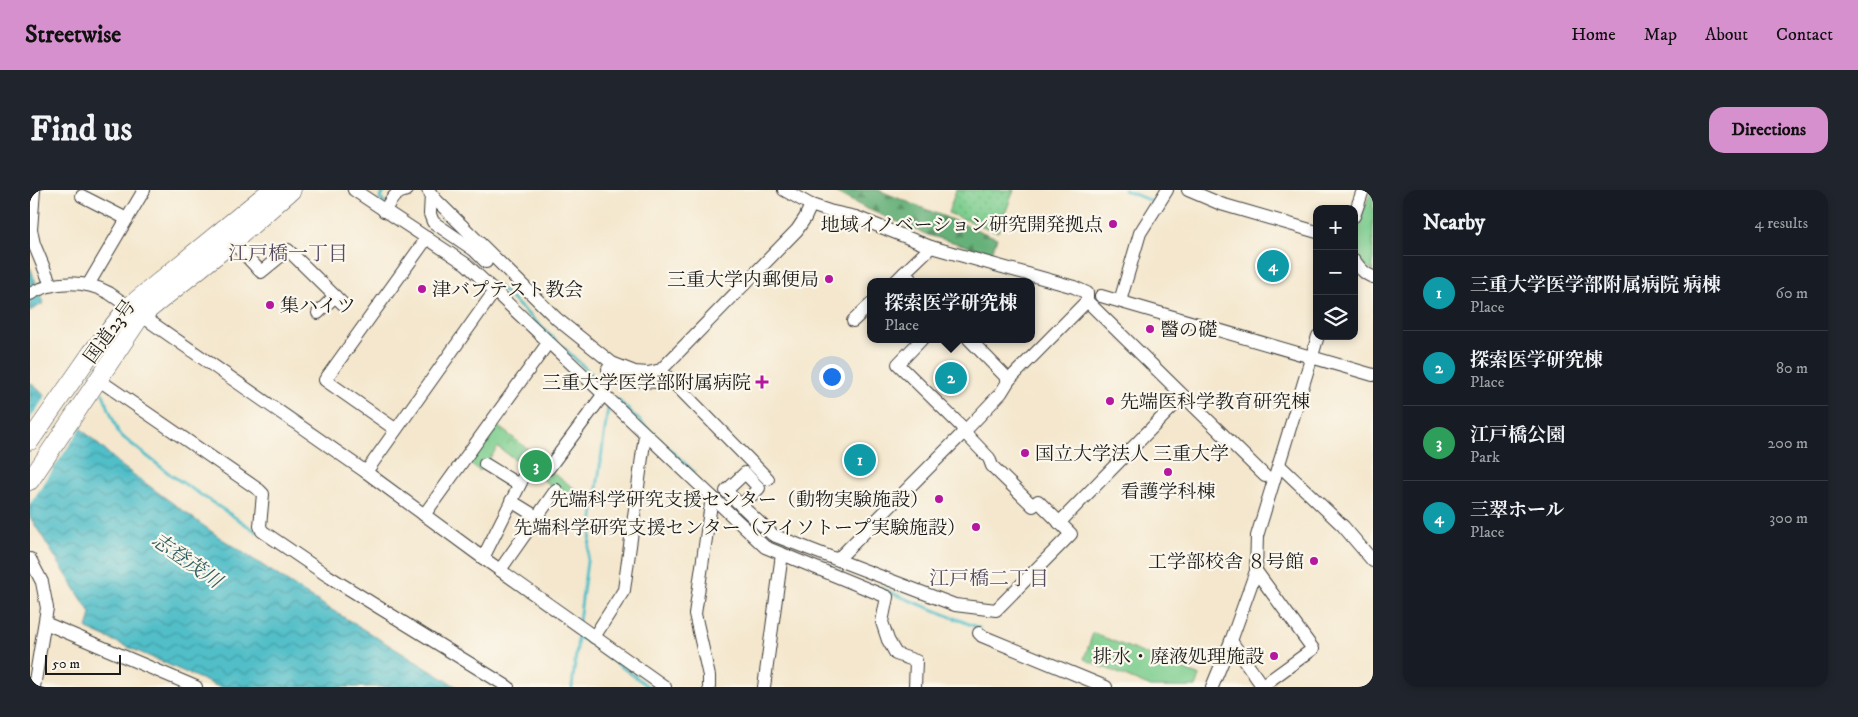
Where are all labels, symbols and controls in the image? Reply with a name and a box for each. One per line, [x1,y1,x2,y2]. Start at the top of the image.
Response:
text: Streetwise [25,20,121,50]
text: Home [1571,24,1616,46]
text: Map [1644,24,1677,46]
text: About [1705,24,1748,46]
text: Contact [1776,24,1833,46]
button: Directions [1709,107,1828,153]
text: Find us [30,108,132,152]
map controls [1313,205,1358,340]
button: + [1313,205,1358,250]
text: Nearby [1423,210,1485,236]
text: 4 results [1755,213,1808,233]
place label: 地域イノベーション研究開発拠点 [821,214,1103,237]
marker: 地域イノベーション研究開発拠点 [1107,218,1119,230]
district label: 江戸橋一丁目 [228,242,348,267]
pin: 4 [1257,247,1289,285]
button: − [1313,250,1358,295]
place label: 三重大学内郵便局 [667,269,819,292]
marker: 三重大学内郵便局 [823,273,835,285]
text: 三重大学医学部附属病院 病棟 [1470,274,1721,297]
popup [867,278,1035,343]
place label: 津バプテスト教会 [432,279,583,302]
marker: 津バプテスト教会 [416,283,428,295]
text: 1 [1436,283,1442,303]
text: 60 m [1776,283,1808,303]
text: 探索医学研究棟 [884,292,1018,315]
street label: 国道23号 [79,295,141,368]
place label: 集ハイツ [280,295,356,318]
button: layers [1313,295,1358,340]
text: Place [1470,297,1504,317]
marker: 集ハイツ [264,299,276,311]
text: Place [884,315,919,335]
place label: 醫の礎 [1160,319,1217,342]
marker: 醫の礎 [1144,323,1156,335]
text: 探索医学研究棟 [1470,349,1603,372]
text: 2 [1435,358,1443,378]
text: 80 m [1776,358,1808,378]
pin: 2 [935,359,967,397]
your location [819,364,845,390]
place label: 三重大学医学部附属病院 [542,372,751,395]
text: Place [1470,372,1504,392]
marker: 三重大学医学部附属病院 [755,375,769,389]
place label: 先端医科学教育研究棟 [1120,391,1310,414]
marker: 先端医科学教育研究棟 [1104,395,1116,407]
text: 江戸橋公園 [1470,424,1565,447]
text: 3 [1436,433,1442,453]
text: 200 m [1767,433,1808,453]
pin: 1 [844,441,876,479]
place label: 国立大学法人 三重大学 [1035,443,1229,466]
pin: 3 [520,447,552,485]
marker: 国立大学法人 三重大学 [1019,447,1031,459]
text: Park [1470,447,1500,467]
marker: 看護学科棟 [1162,466,1174,478]
place label: 看護学科棟 [1120,481,1216,504]
place label: 先端科学研究支援センター（動物実験施設） [550,489,929,512]
marker: 先端科学研究支援センター（動物実験施設） [933,493,945,505]
text: 三翠ホール [1470,499,1565,522]
text: 4 [1434,508,1444,528]
text: 300 m [1769,508,1808,528]
place label: 先端科学研究支援センター（アイソトープ実験施設） [513,517,966,540]
marker: 先端科学研究支援センター（アイソトープ実験施設） [970,521,982,533]
text: Place [1470,522,1504,542]
water label: 志登茂川 [146,528,228,596]
place label: 工学部校舎 ８号館 [1148,551,1304,574]
marker: 工学部校舎 ８号館 [1308,555,1320,567]
district label: 江戸橋二丁目 [929,567,1049,592]
place label: 排水・廃液処理施設 [1093,646,1264,669]
marker: 排水・廃液処理施設 [1268,650,1280,662]
scale bar [45,652,121,675]
text: 50 m [52,655,80,673]

